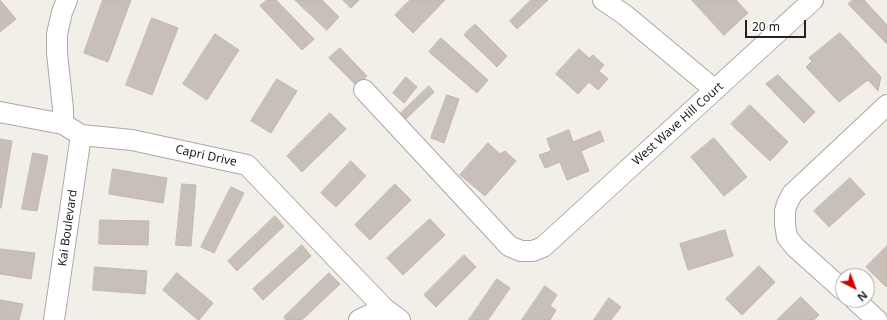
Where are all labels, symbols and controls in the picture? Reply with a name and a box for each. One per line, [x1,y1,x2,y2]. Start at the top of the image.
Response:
scale bar [747,12,808,38]
text: 20 m [752,18,780,35]
street label: West Wave Hill Court [630,79,726,169]
street label: Capri Drive [174,142,238,170]
street label: Kai Boulevard [55,189,81,267]
north arrow [835,268,875,308]
text: N [854,288,871,305]

